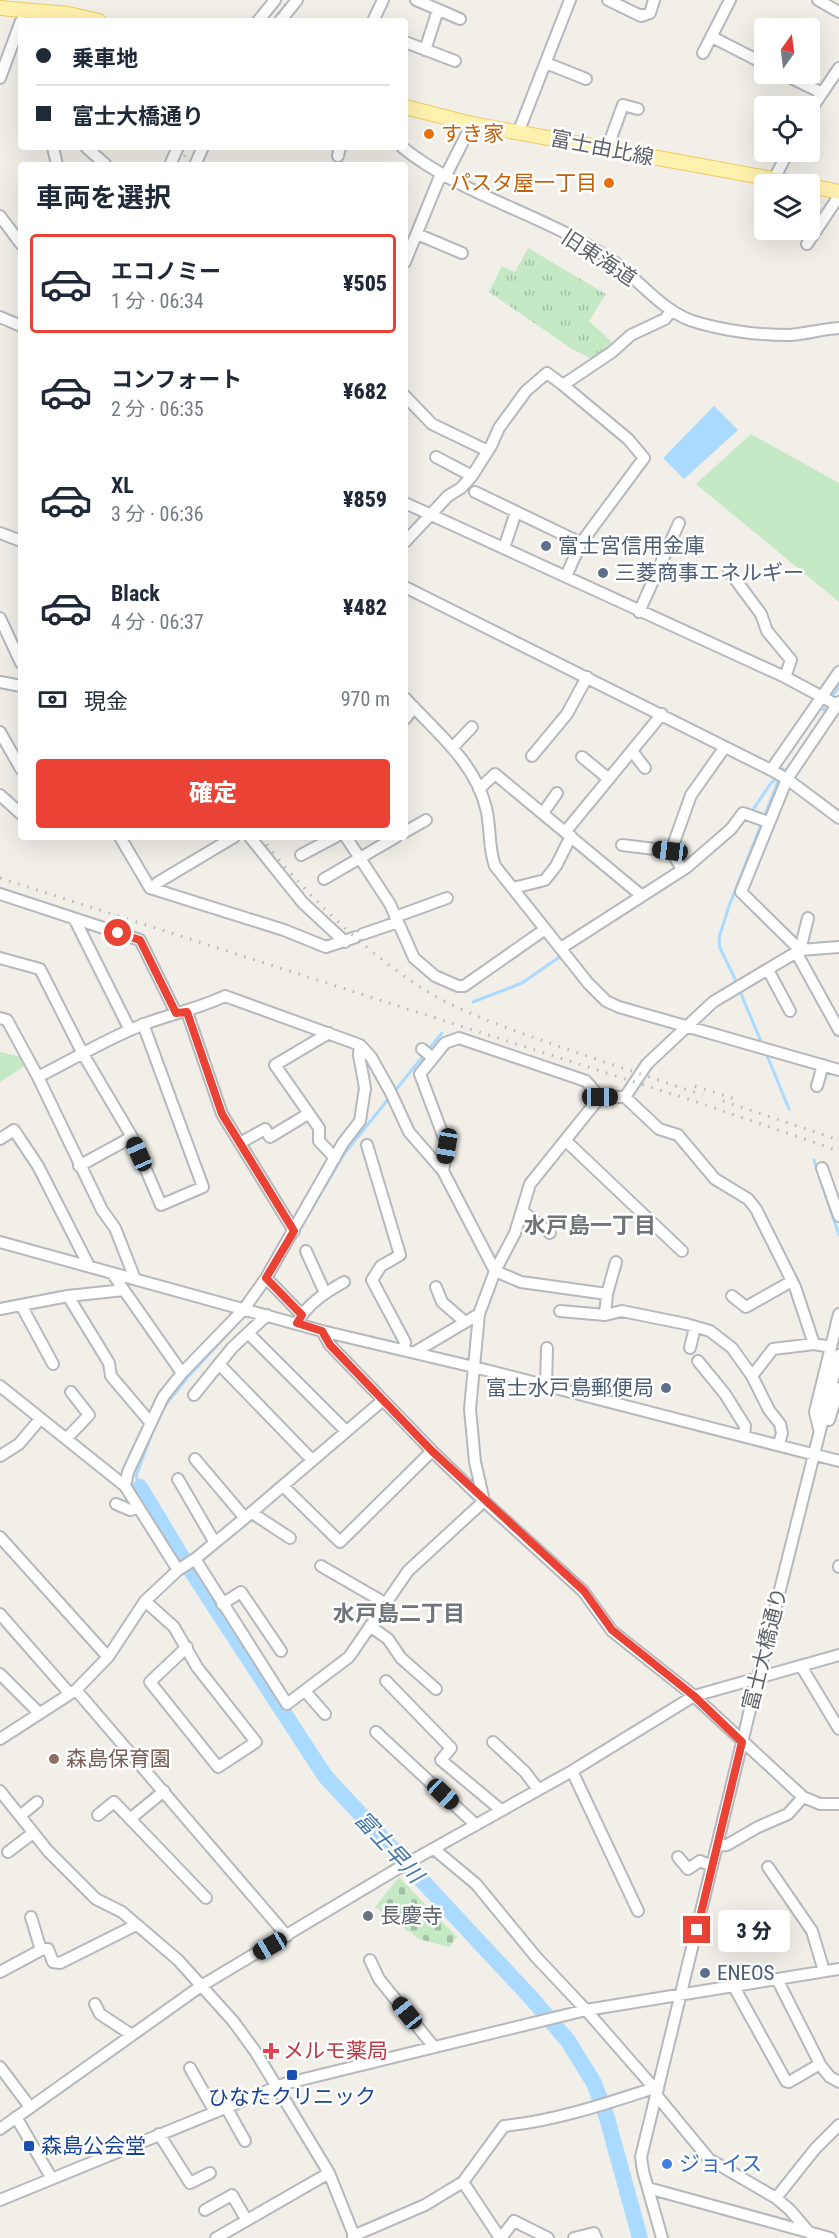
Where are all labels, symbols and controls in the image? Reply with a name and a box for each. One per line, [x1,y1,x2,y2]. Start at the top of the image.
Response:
north arrow [754,18,820,84]
map controls [754,18,820,240]
text: 乗車地 [72,46,138,71]
button: locate [754,96,820,162]
text: 富士大橋通り [72,104,204,129]
place label: すき家 [441,122,504,146]
street label: 富士由比線 [548,126,656,170]
marker: すき家 [422,127,436,141]
place label: パスタ屋一丁目 [450,171,597,195]
button: layers [754,174,820,240]
marker: パスタ屋一丁目 [602,176,616,190]
text: 車両を選択 [36,182,171,214]
street label: 旧東海道 [557,225,641,291]
icon: car [39,257,93,311]
text: エコノミー [111,259,221,284]
text: ¥505 [343,271,387,296]
text: 1 分 · 06:34 [111,289,204,313]
icon: car [39,365,93,419]
text: コンフォート [111,367,242,392]
text: ¥682 [343,379,387,404]
text: 2 分 · 06:35 [111,397,204,421]
icon: car [39,473,93,527]
text: XL [111,473,134,498]
text: ¥859 [343,487,387,512]
text: 3 分 · 06:36 [111,502,204,526]
place label: 富士宮信用金庫 [558,534,705,558]
marker: 富士宮信用金庫 [539,539,553,553]
place label: 三菱商事エネルギー [615,561,804,585]
marker: 三菱商事エネルギー [596,566,610,580]
icon: car [39,581,93,635]
text: Black [111,581,160,606]
text: ¥482 [343,595,387,620]
text: 4 分 · 06:37 [111,610,204,634]
icon: cash [36,683,69,716]
text: 970 m [341,687,390,711]
text: 現金 [84,689,128,714]
button: 確定 [36,759,390,828]
car [651,840,689,862]
route start [104,919,131,946]
car [582,1088,618,1106]
car [435,1127,459,1165]
car [123,1134,155,1174]
district label: 水戸島一丁目 [524,1213,656,1238]
place label: 富士水戸島郵便局 [486,1376,654,1400]
marker: 富士水戸島郵便局 [659,1381,673,1395]
street label: 富士大橋通り [738,1585,792,1713]
district label: 水戸島二丁目 [333,1601,465,1626]
place label: 森島保育園 [66,1747,171,1771]
marker: 森島保育園 [47,1752,61,1766]
car [424,1775,462,1813]
water label: 富士早川 [350,1806,430,1889]
place label: 長慶寺 [380,1904,443,1928]
marker: 長慶寺 [361,1909,375,1923]
callout: 3 分 [718,1909,790,1951]
route end [683,1916,710,1943]
text: 3 分 [737,1919,771,1943]
car [250,1929,290,1963]
place label: ENEOS [717,1961,775,1985]
marker: ENEOS [698,1966,712,1980]
car [389,1993,425,2033]
place label: メルモ薬局 [283,2039,388,2063]
marker: メルモ薬局 [264,2044,278,2058]
marker: ひなたクリニック [285,2068,299,2082]
place label: ひなたクリニック [208,2085,376,2109]
place label: 森島公会堂 [41,2134,146,2158]
marker: 森島公会堂 [22,2139,36,2153]
place label: ジョイス [679,2152,762,2176]
marker: ジョイス [660,2157,674,2171]

